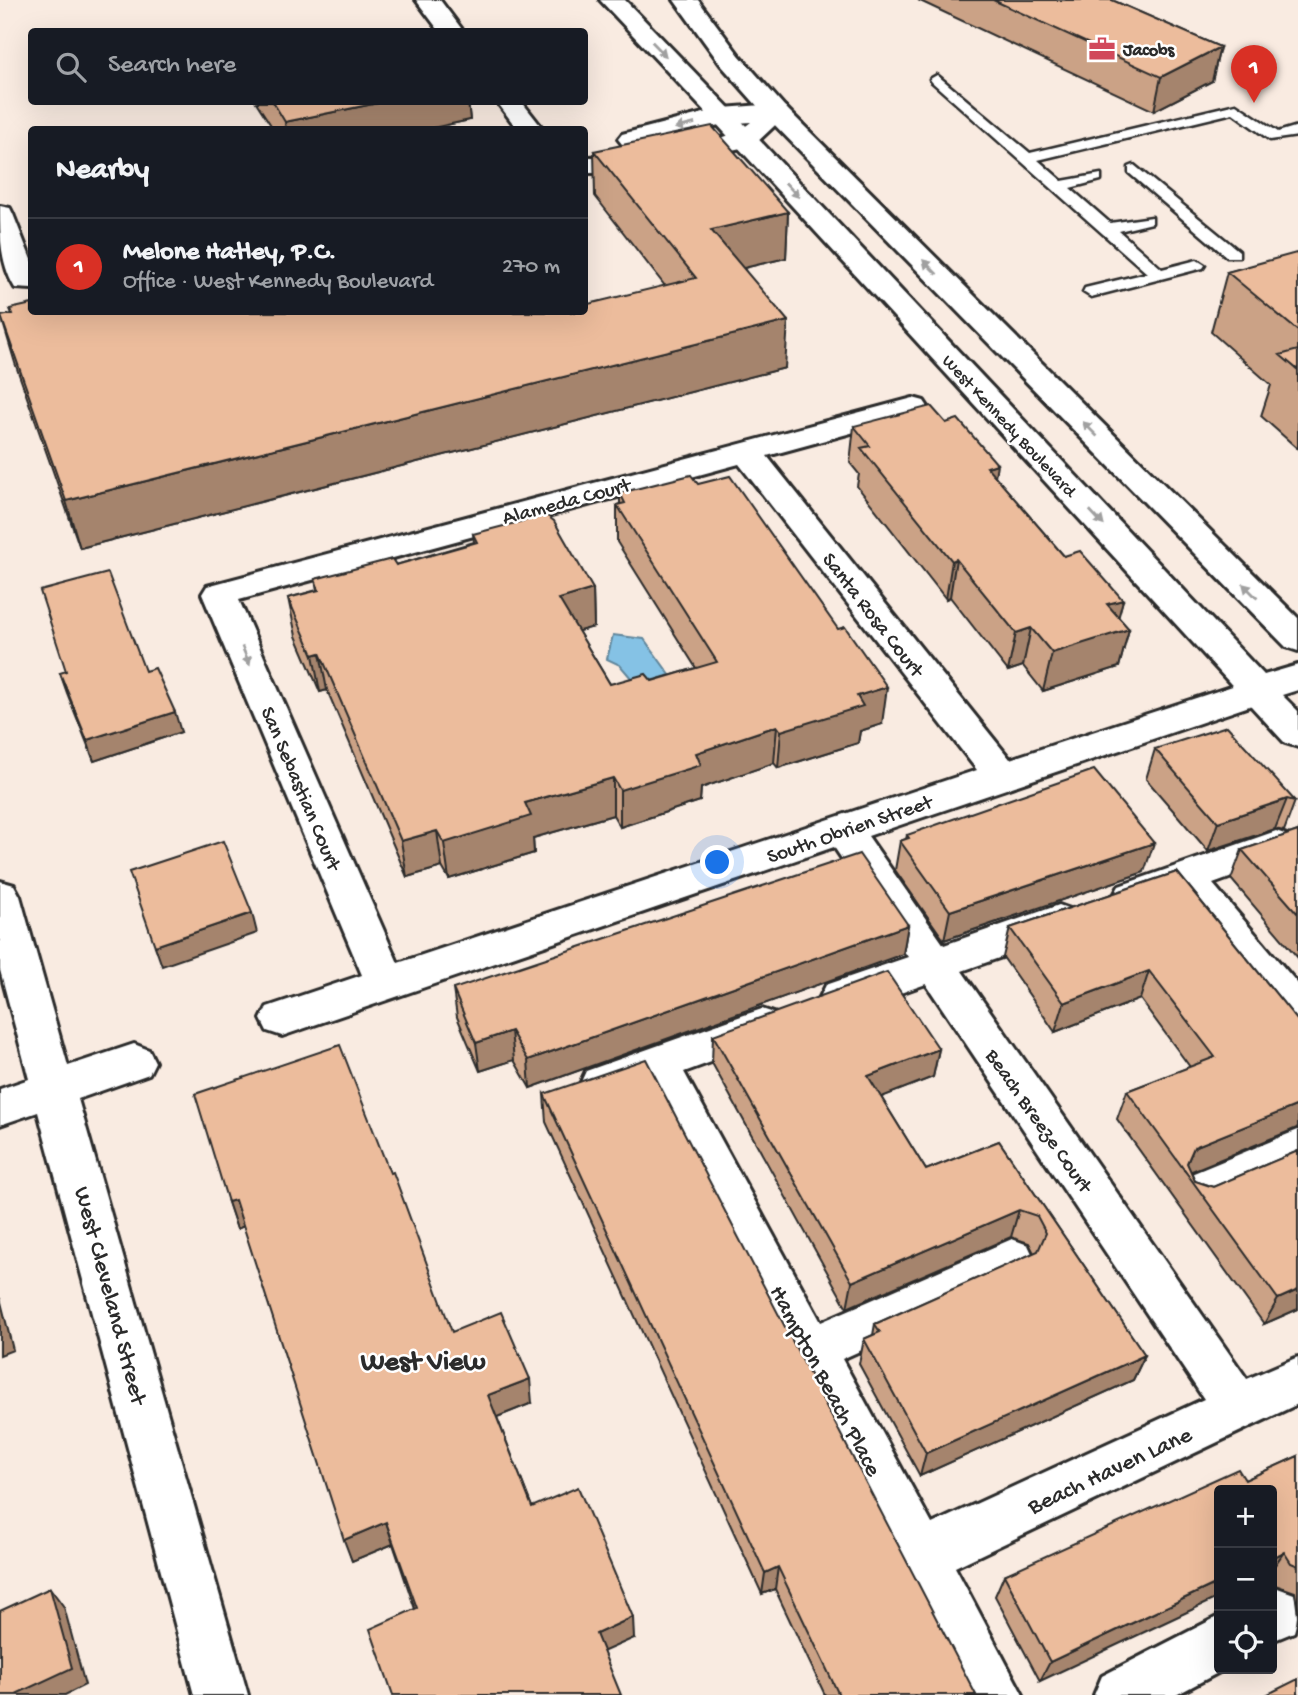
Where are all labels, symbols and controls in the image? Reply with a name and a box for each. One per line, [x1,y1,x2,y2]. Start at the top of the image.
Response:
search box [28,28,588,105]
office icon: Jacobs [1087,34,1117,64]
one-way arrow [651,40,667,57]
place label: Jacobs [1122,41,1175,62]
pin: 1 [1231,45,1277,103]
icon: search [52,48,90,86]
text: Search here [108,51,236,82]
one-way arrow [674,120,696,131]
text: Nearby [56,154,149,189]
one-way arrow [783,181,799,198]
text: Melone Hatley, P.C. [123,238,337,269]
text: 1 [74,254,84,281]
text: 270 m [502,254,560,281]
one-way arrow [921,259,938,276]
text: Office · West Kennedy Boulevard [123,269,433,296]
street label: West Kennedy Boulevard [937,351,1081,503]
one-way arrow [1082,421,1098,438]
street label: Alameda Court [500,474,636,532]
one-way arrow [1088,509,1104,526]
street label: Santa Rosa Court [815,549,929,685]
one-way arrow [1242,583,1259,599]
one-way arrow [240,646,251,667]
street label: San Sebastian Court [253,704,345,877]
street label: South Obrien Street [764,791,938,871]
your location [700,845,734,879]
street label: Beach Breeze Court [978,1045,1097,1201]
street label: West Cleveland Street [66,1184,152,1410]
street label: Hampton Beach Place [761,1281,887,1483]
district label: West View [360,1347,486,1380]
street label: Beach Haven Lane [1023,1421,1198,1523]
map controls [1214,1485,1277,1674]
button: + [1214,1485,1277,1548]
button: − [1214,1548,1277,1611]
button: locate [1214,1611,1277,1674]

